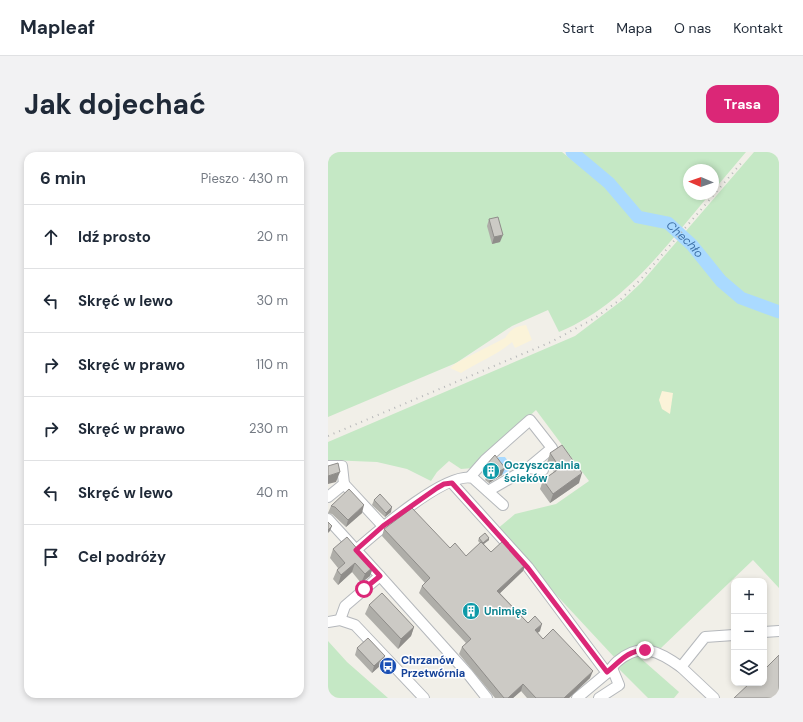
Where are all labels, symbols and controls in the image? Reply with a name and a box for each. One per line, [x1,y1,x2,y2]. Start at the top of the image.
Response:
text: Mapleaf [20,15,95,40]
text: Start [562,19,594,37]
text: Mapa [616,19,652,37]
text: O nas [674,19,711,37]
text: Kontakt [733,19,783,37]
button: Trasa [706,85,779,123]
text: Jak dojechać [24,86,206,123]
north arrow [683,164,719,200]
text: 6 min [40,167,86,189]
text: Pieszo · 430 m [201,170,288,187]
water label: Chechło [663,217,707,261]
icon: ahead [40,226,62,248]
text: Idź prosto [78,227,151,247]
text: 20 m [257,228,288,245]
icon: left [40,290,62,312]
text: Skręć w lewo [78,291,173,311]
text: 30 m [256,292,288,309]
icon: right [40,354,62,376]
text: Skręć w prawo [78,355,185,375]
text: 110 m [256,356,288,373]
icon: right [40,418,62,440]
text: Skręć w prawo [78,419,185,439]
text: 230 m [249,420,288,437]
place label: Oczyszczalnia ścieków [504,458,580,485]
building icon: Oczyszczalnia ścieków [481,461,501,481]
icon: left [40,482,62,504]
text: Skręć w lewo [78,483,173,503]
text: 40 m [256,484,288,501]
icon: arrive [40,546,62,568]
text: Cel podróży [78,547,166,567]
map controls [731,578,767,686]
button: + [731,578,767,614]
route start [355,580,373,598]
building icon: Unimięs [461,601,481,621]
place label: Unimięs [484,604,527,618]
button: − [731,614,767,650]
route end [636,641,654,659]
button: layers [731,650,767,686]
place label: Chrzanów Przetwórnia [401,653,465,680]
bus stop icon: Chrzanów Przetwórnia [378,656,398,676]

